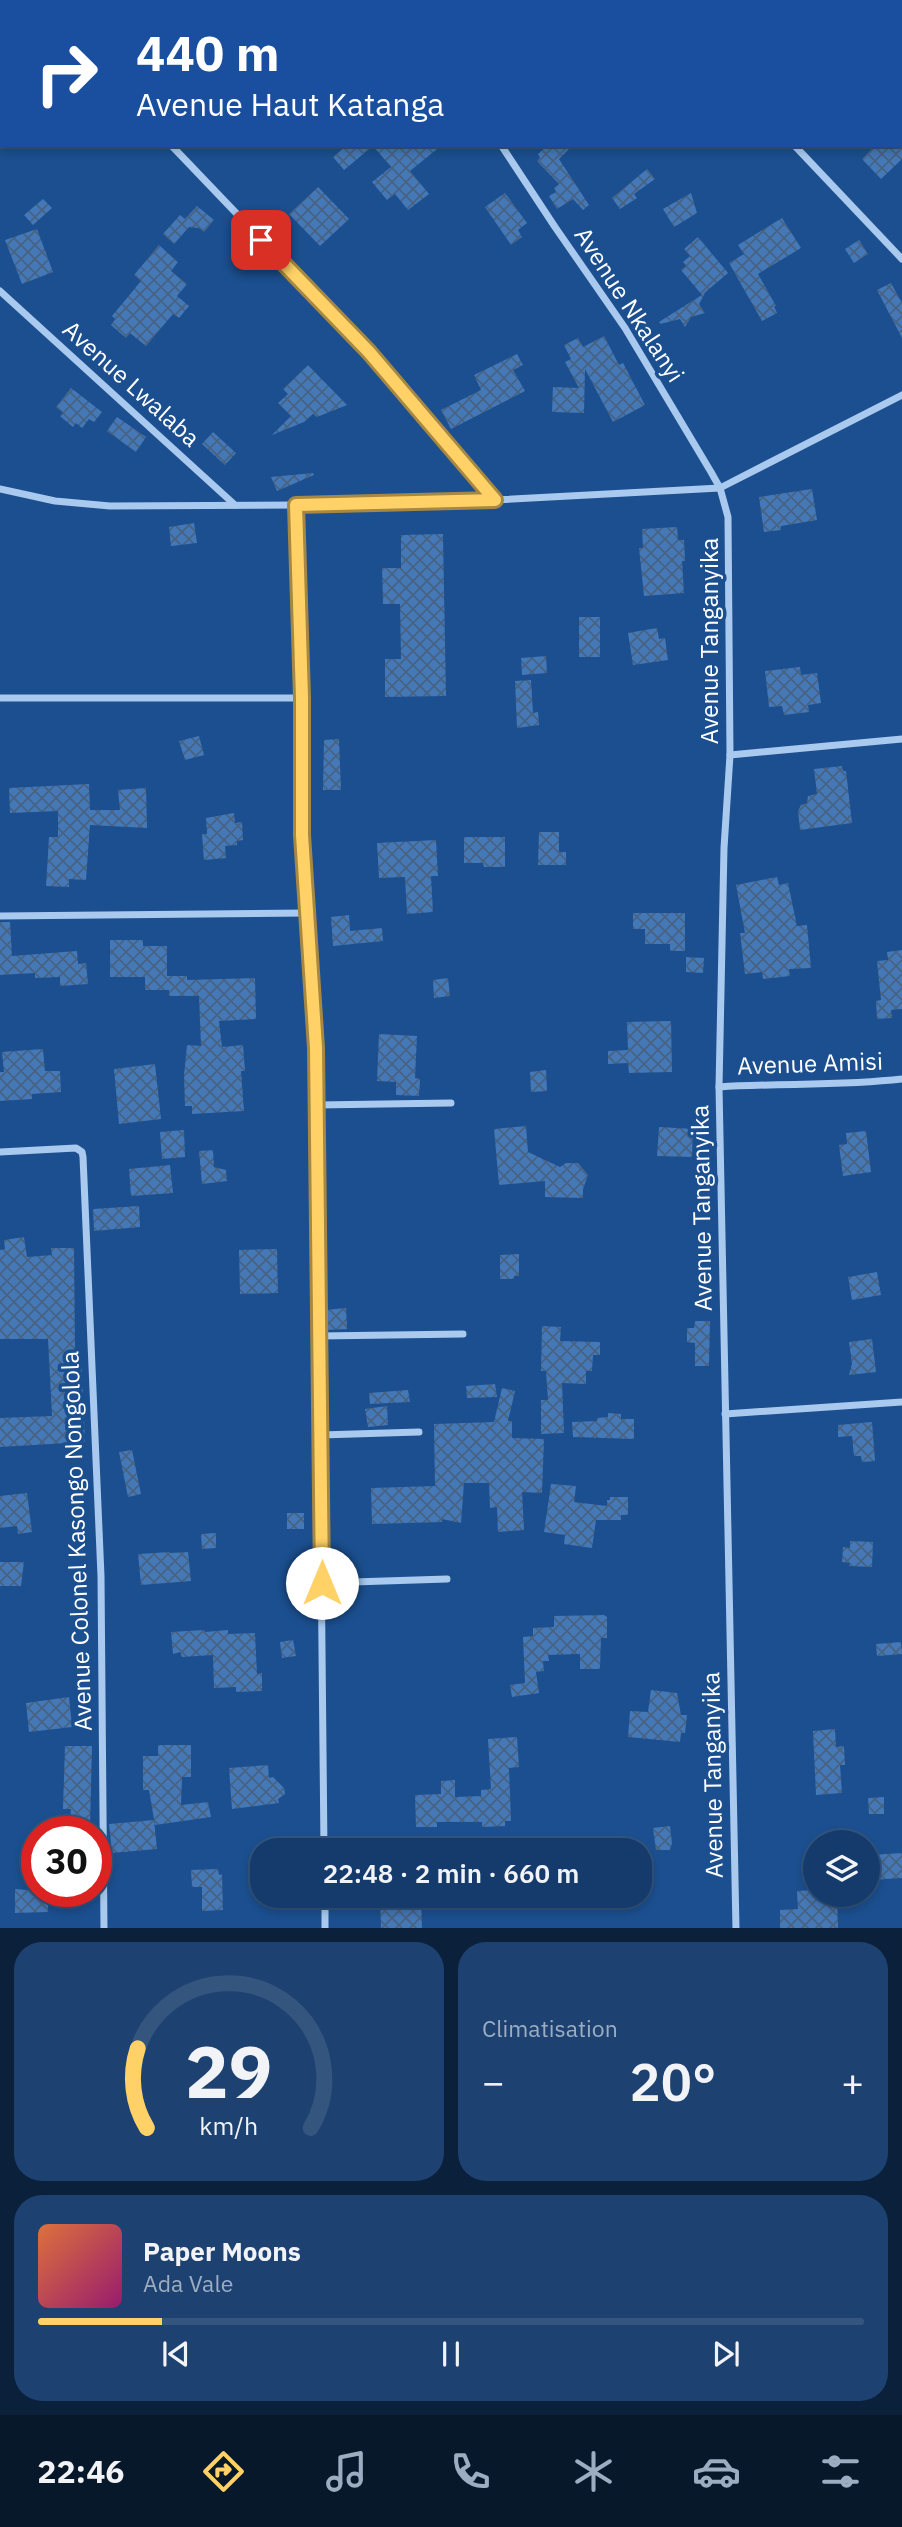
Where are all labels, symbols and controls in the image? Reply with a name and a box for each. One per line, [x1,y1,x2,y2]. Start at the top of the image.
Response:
text: 440 m [136,21,280,84]
icon: right [21,28,112,119]
text: Avenue Haut Katanga [136,83,444,125]
pin [231,210,291,270]
icon: arrive [242,221,280,259]
street label: Avenue Nkalanyi [568,221,692,388]
street label: Avenue Lwalaba [56,313,207,454]
street label: Avenue Tanganyika [693,538,725,744]
street label: Avenue Amisi [737,1044,883,1082]
street label: Avenue Tanganyika [683,1104,719,1312]
street label: Avenue Colonel Kasongo Nongolola [53,1350,99,1732]
position arrow [285,1546,359,1620]
street label: Avenue Tanganyika [694,1671,730,1879]
speed limit sign: 30 [21,1816,112,1907]
map controls [803,1830,880,1907]
button: layers [803,1830,880,1907]
text: 22:48 · 2 min · 660 m [323,1856,579,1890]
text: Climatisation [482,2013,618,2043]
text: 29 [185,2023,273,2118]
text: 20° [630,2048,716,2115]
text: − [482,2057,505,2106]
text: + [841,2057,864,2106]
text: km/h [200,2108,258,2141]
text: Paper Moons [143,2234,301,2268]
text: Ada Vale [143,2268,233,2298]
icon: previous [157,2335,195,2373]
icon: pause [432,2335,470,2373]
icon: next [707,2335,745,2373]
icon: directions [199,2447,248,2496]
icon: music [322,2447,371,2496]
icon: phone [446,2447,495,2496]
icon: climate [569,2447,618,2496]
icon: car [692,2447,741,2496]
icon: filters [816,2447,865,2496]
text: 22:46 [37,2450,125,2492]

